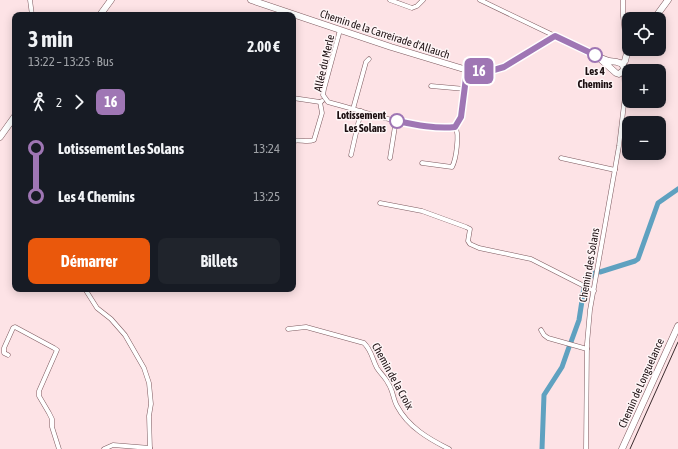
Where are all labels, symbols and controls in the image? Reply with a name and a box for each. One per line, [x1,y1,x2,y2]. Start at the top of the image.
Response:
street label: Chemin de la Carreirade d'Allauch [319,7,451,61]
map controls [622,12,666,160]
button: locate [622,12,666,56]
text: 3 min [28,26,73,52]
street label: Allée du Merle [312,33,336,93]
text: 2.00 € [247,38,280,55]
marker: Les 4 Chemins [587,47,603,63]
text: 13:22 – 13:25 · Bus [28,54,114,69]
line badge: 16 [461,58,497,84]
text: 16 [472,63,486,79]
button: + [622,64,666,108]
place label: Les 4 Chemins [578,65,613,90]
icon: walk [28,91,50,113]
icon: forward [68,91,90,113]
text: 16 [104,94,117,110]
text: 2 [56,95,62,110]
place label: Lotissement Les Solans [337,109,387,134]
marker: Lotissement Les Solans [389,113,405,129]
button: − [622,116,666,160]
text: Lotissement Les Solans [58,140,184,157]
text: 13:24 [253,141,280,156]
text: Les 4 Chemins [58,188,135,205]
text: 13:25 [253,189,280,204]
street label: Chemin des Solans [577,227,601,303]
button: Démarrer [28,238,150,284]
button: Billets [158,238,280,284]
street label: Chemin de Longuelance [616,336,666,430]
street label: Chemin de la Croix [370,341,416,412]

